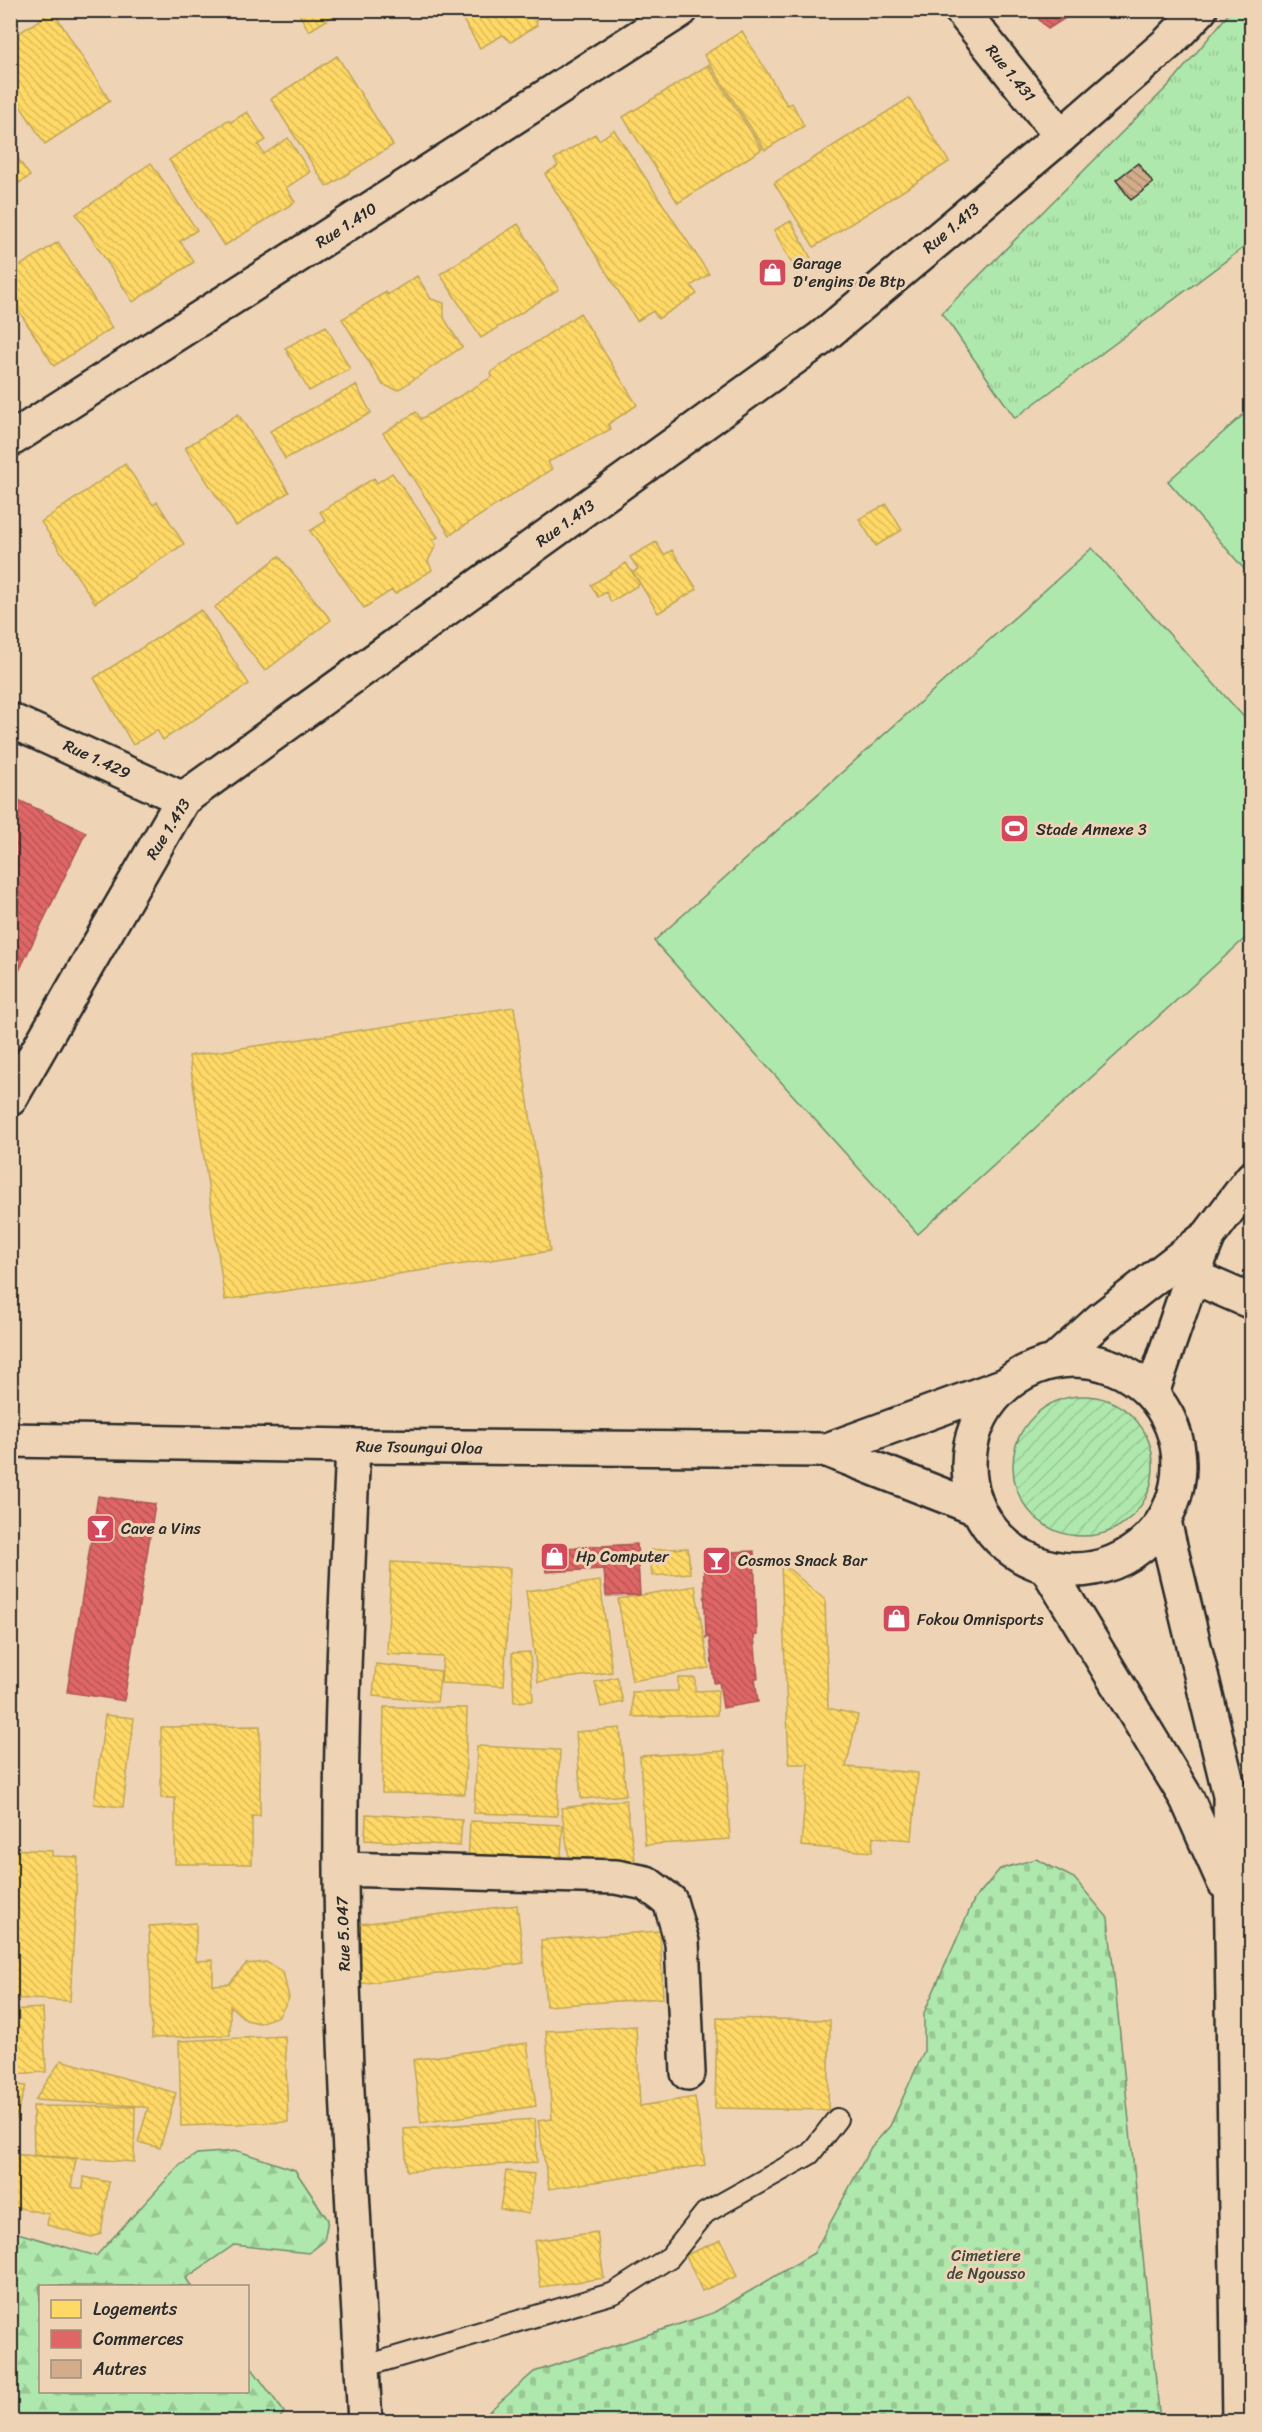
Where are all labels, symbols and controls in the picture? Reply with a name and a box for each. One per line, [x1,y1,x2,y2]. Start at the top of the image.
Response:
street label: Rue 1.431 [978,37,1044,109]
street label: Rue 1.410 [309,194,383,256]
street label: Rue 1.413 [916,195,987,261]
place label: Garage D'engins De Btp [793,249,906,296]
shop icon: Garage D'engins De Btp [756,256,788,288]
street label: Rue 1.413 [529,491,601,555]
street label: Rue 1.429 [58,731,136,787]
street label: Rue 1.413 [138,792,198,866]
sports icon: Stade Annexe 3 [999,813,1031,845]
place label: Stade Annexe 3 [1036,815,1147,844]
street label: Rue Tsoungui Oloa [355,1431,483,1463]
bar icon: Cave a Vins [84,1512,116,1544]
place label: Cave a Vins [121,1514,202,1543]
shop icon: Hp Computer [539,1540,571,1572]
place label: Hp Computer [576,1542,670,1571]
bar icon: Cosmos Snack Bar [701,1544,733,1576]
place label: Cosmos Snack Bar [738,1546,868,1575]
shop icon: Fokou Omnisports [880,1603,912,1635]
place label: Fokou Omnisports [917,1605,1044,1634]
street label: Rue 5.047 [327,1895,359,1972]
park label: Cimetiere de Ngousso [947,2241,1025,2288]
legend [39,2285,249,2393]
text: Logements [93,2293,178,2325]
text: Commerces [93,2323,184,2355]
text: Autres [92,2353,147,2385]

